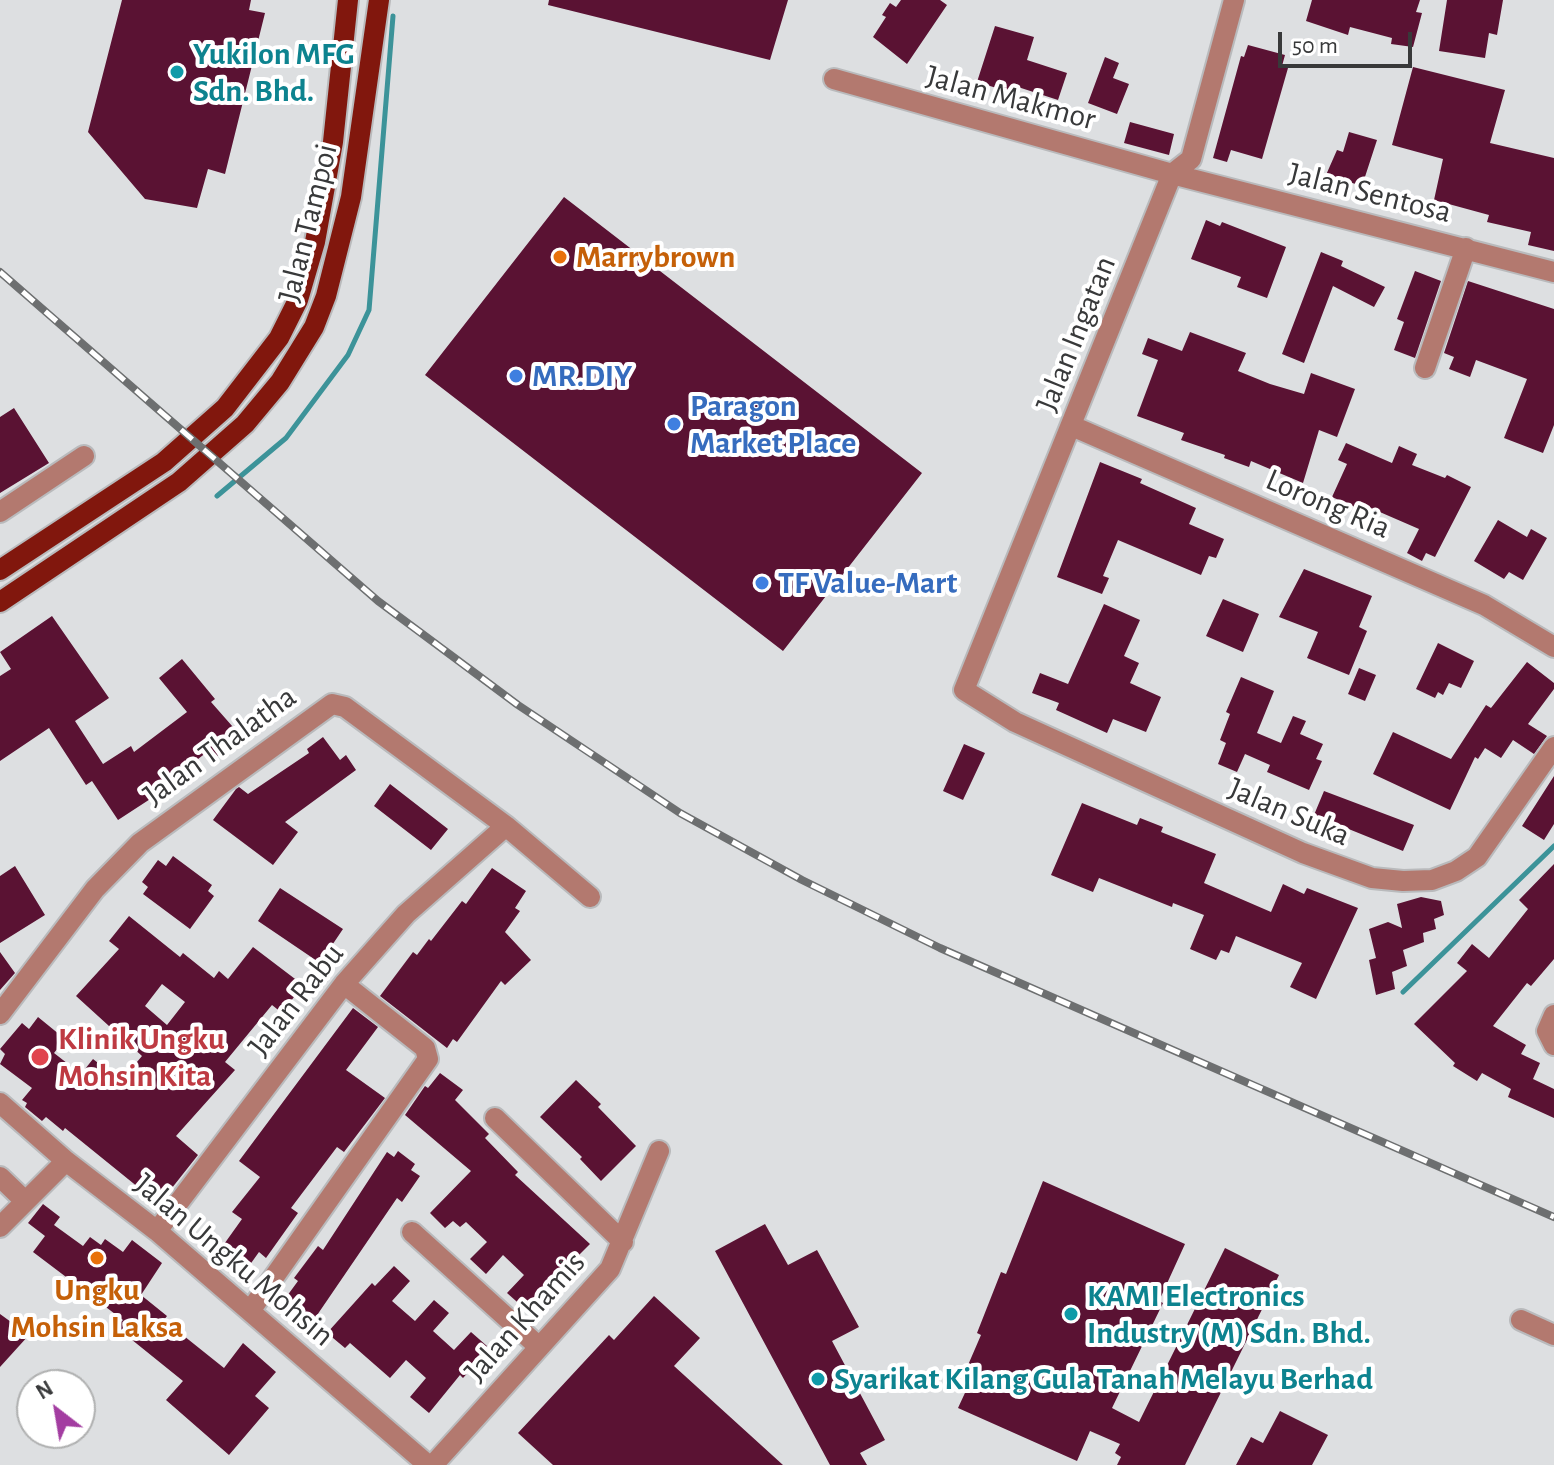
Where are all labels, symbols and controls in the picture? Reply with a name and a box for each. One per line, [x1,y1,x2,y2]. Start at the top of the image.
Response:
scale bar [1282,16,1416,66]
text: 50 m [1292,34,1338,58]
place label: Yukilon MFG Sdn. Bhd. [193,35,355,110]
street label: Jalan Makmor [922,57,1100,139]
marker: Yukilon MFG Sdn. Bhd. [168,63,186,81]
street label: Jalan Tampoi [270,140,346,306]
street label: Jalan Sentosa [1285,154,1455,232]
place label: Marrybrown [576,238,736,276]
marker: Marrybrown [551,248,569,266]
street label: Jalan Ingatan [1027,251,1125,417]
place label: MR.DIY [532,357,632,395]
marker: MR.DIY [507,367,525,385]
place label: Paragon Market Place [690,387,856,462]
marker: Paragon Market Place [665,415,683,433]
street label: Lorong Ria [1260,461,1396,547]
place label: TF Value-Mart [778,564,957,602]
marker: TF Value-Mart [753,574,771,592]
street label: Jalan Thalatha [136,678,304,814]
street label: Jalan Suka [1222,769,1356,855]
street label: Jalan Rabu [240,936,352,1064]
place label: Klinik Ungku Mohsin Kita [58,1020,225,1095]
marker: Klinik Ungku Mohsin Kita [29,1046,51,1068]
street label: Jalan Ungku Mohsin [126,1165,342,1355]
street label: Jalan Khamis [457,1244,593,1390]
marker: Ungku Mohsin Laksa [88,1249,106,1267]
place label: Ungku Mohsin Laksa [10,1271,184,1346]
place label: KAMI Electronics Industry (M) Sdn. Bhd. [1087,1277,1371,1352]
marker: KAMI Electronics Industry (M) Sdn. Bhd. [1062,1305,1080,1323]
place label: Syarikat Kilang Gula Tanah Melayu Berhad [834,1360,1373,1398]
north arrow [16,1369,96,1449]
marker: Syarikat Kilang Gula Tanah Melayu Berhad [809,1370,827,1388]
text: N [32,1377,57,1404]

